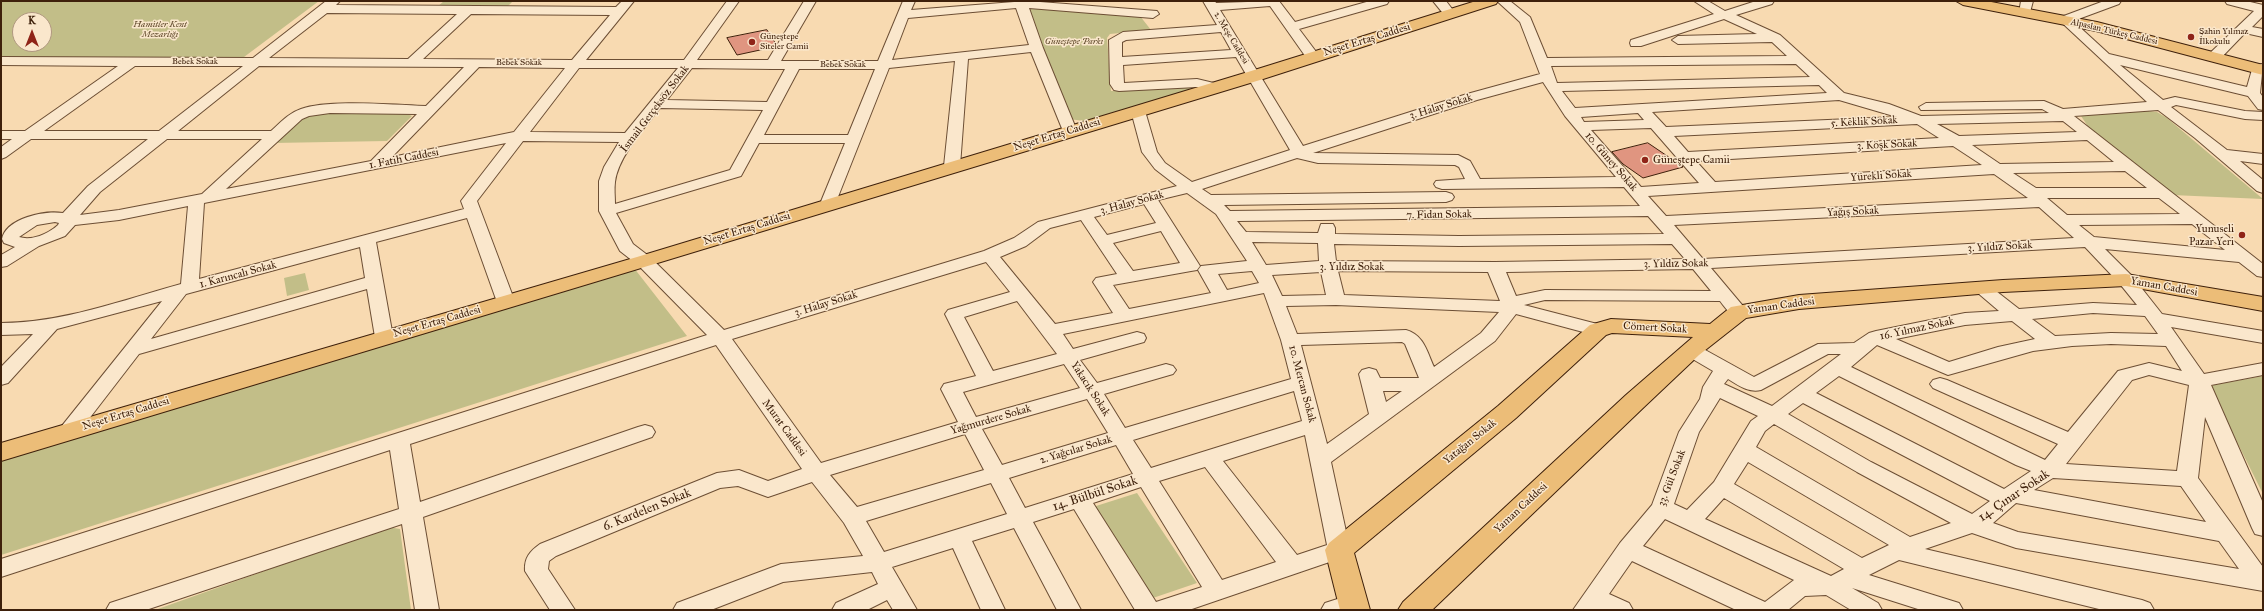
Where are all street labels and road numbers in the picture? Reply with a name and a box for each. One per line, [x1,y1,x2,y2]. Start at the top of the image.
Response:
street label: 2. Meşe Caddesi [1211,10,1251,66]
street label: Alpaslan Türkeş Caddesi [2069,17,2159,47]
street label: Neşet Ertaş Caddesi [1322,20,1412,60]
street label: Bebek Sokak [172,57,218,67]
street label: Bebek Sokak [496,58,542,68]
street label: Bebek Sokak [820,60,866,70]
street label: İsmail Gerçeksöz Sokak [618,63,692,155]
street label: 3. Halay Sokak [1408,91,1474,123]
street label: 5. Keklik Sokak [1830,114,1898,130]
street label: Neşet Ertaş Caddesi [1012,115,1102,155]
street label: 10. Güney Sokak [1582,130,1640,194]
street label: 3. Köşk Sokak [1856,137,1918,153]
street label: 1. Fatih Caddesi [368,146,440,172]
street label: Yürekli Sokak [1850,167,1912,185]
street label: 3. Halay Sokak [1099,188,1165,218]
street label: Yağış Sokak [1827,204,1879,220]
street label: 7. Fidan Sokak [1406,208,1472,222]
street label: Neşet Ertaş Caddesi [702,209,792,249]
street label: 3. Yıldız Sokak [1967,239,2033,255]
street label: 3. Yıldız Sokak [1644,257,1708,271]
street label: 1. Karıncalı Sokak [198,258,278,292]
street label: 3. Yıldız Sokak [1320,260,1384,274]
street label: Yaman Caddesi [2129,275,2199,299]
street label: 3. Halay Sokak [793,288,859,320]
street label: Yaman Caddesi [1746,295,1816,317]
street label: Neşet Ertaş Caddesi [392,303,482,341]
street label: 16. Yılmaz Sokak [1879,315,1955,343]
street label: Cömert Sokak [1623,320,1687,336]
street label: 10. Mercan Sokak [1285,344,1319,424]
street label: Yakacık Sokak [1067,359,1113,419]
street label: Neşet Ertaş Caddesi [81,394,171,434]
street label: Murat Caddesi [759,397,809,459]
street label: Yağmurdere Sokak [949,402,1033,438]
street label: Yatağan Sokak [1441,417,1499,467]
street label: 2. Yağcılar Sokak [1038,433,1114,467]
street label: 33. Gül Sokak [1655,448,1689,508]
street label: 14. Çınar Sokak [1975,466,2053,526]
street label: 14. Bülbül Sokak [1051,473,1139,515]
street label: Yaman Caddesi [1492,480,1550,536]
street label: 6. Kardelen Sokak [601,485,693,535]

